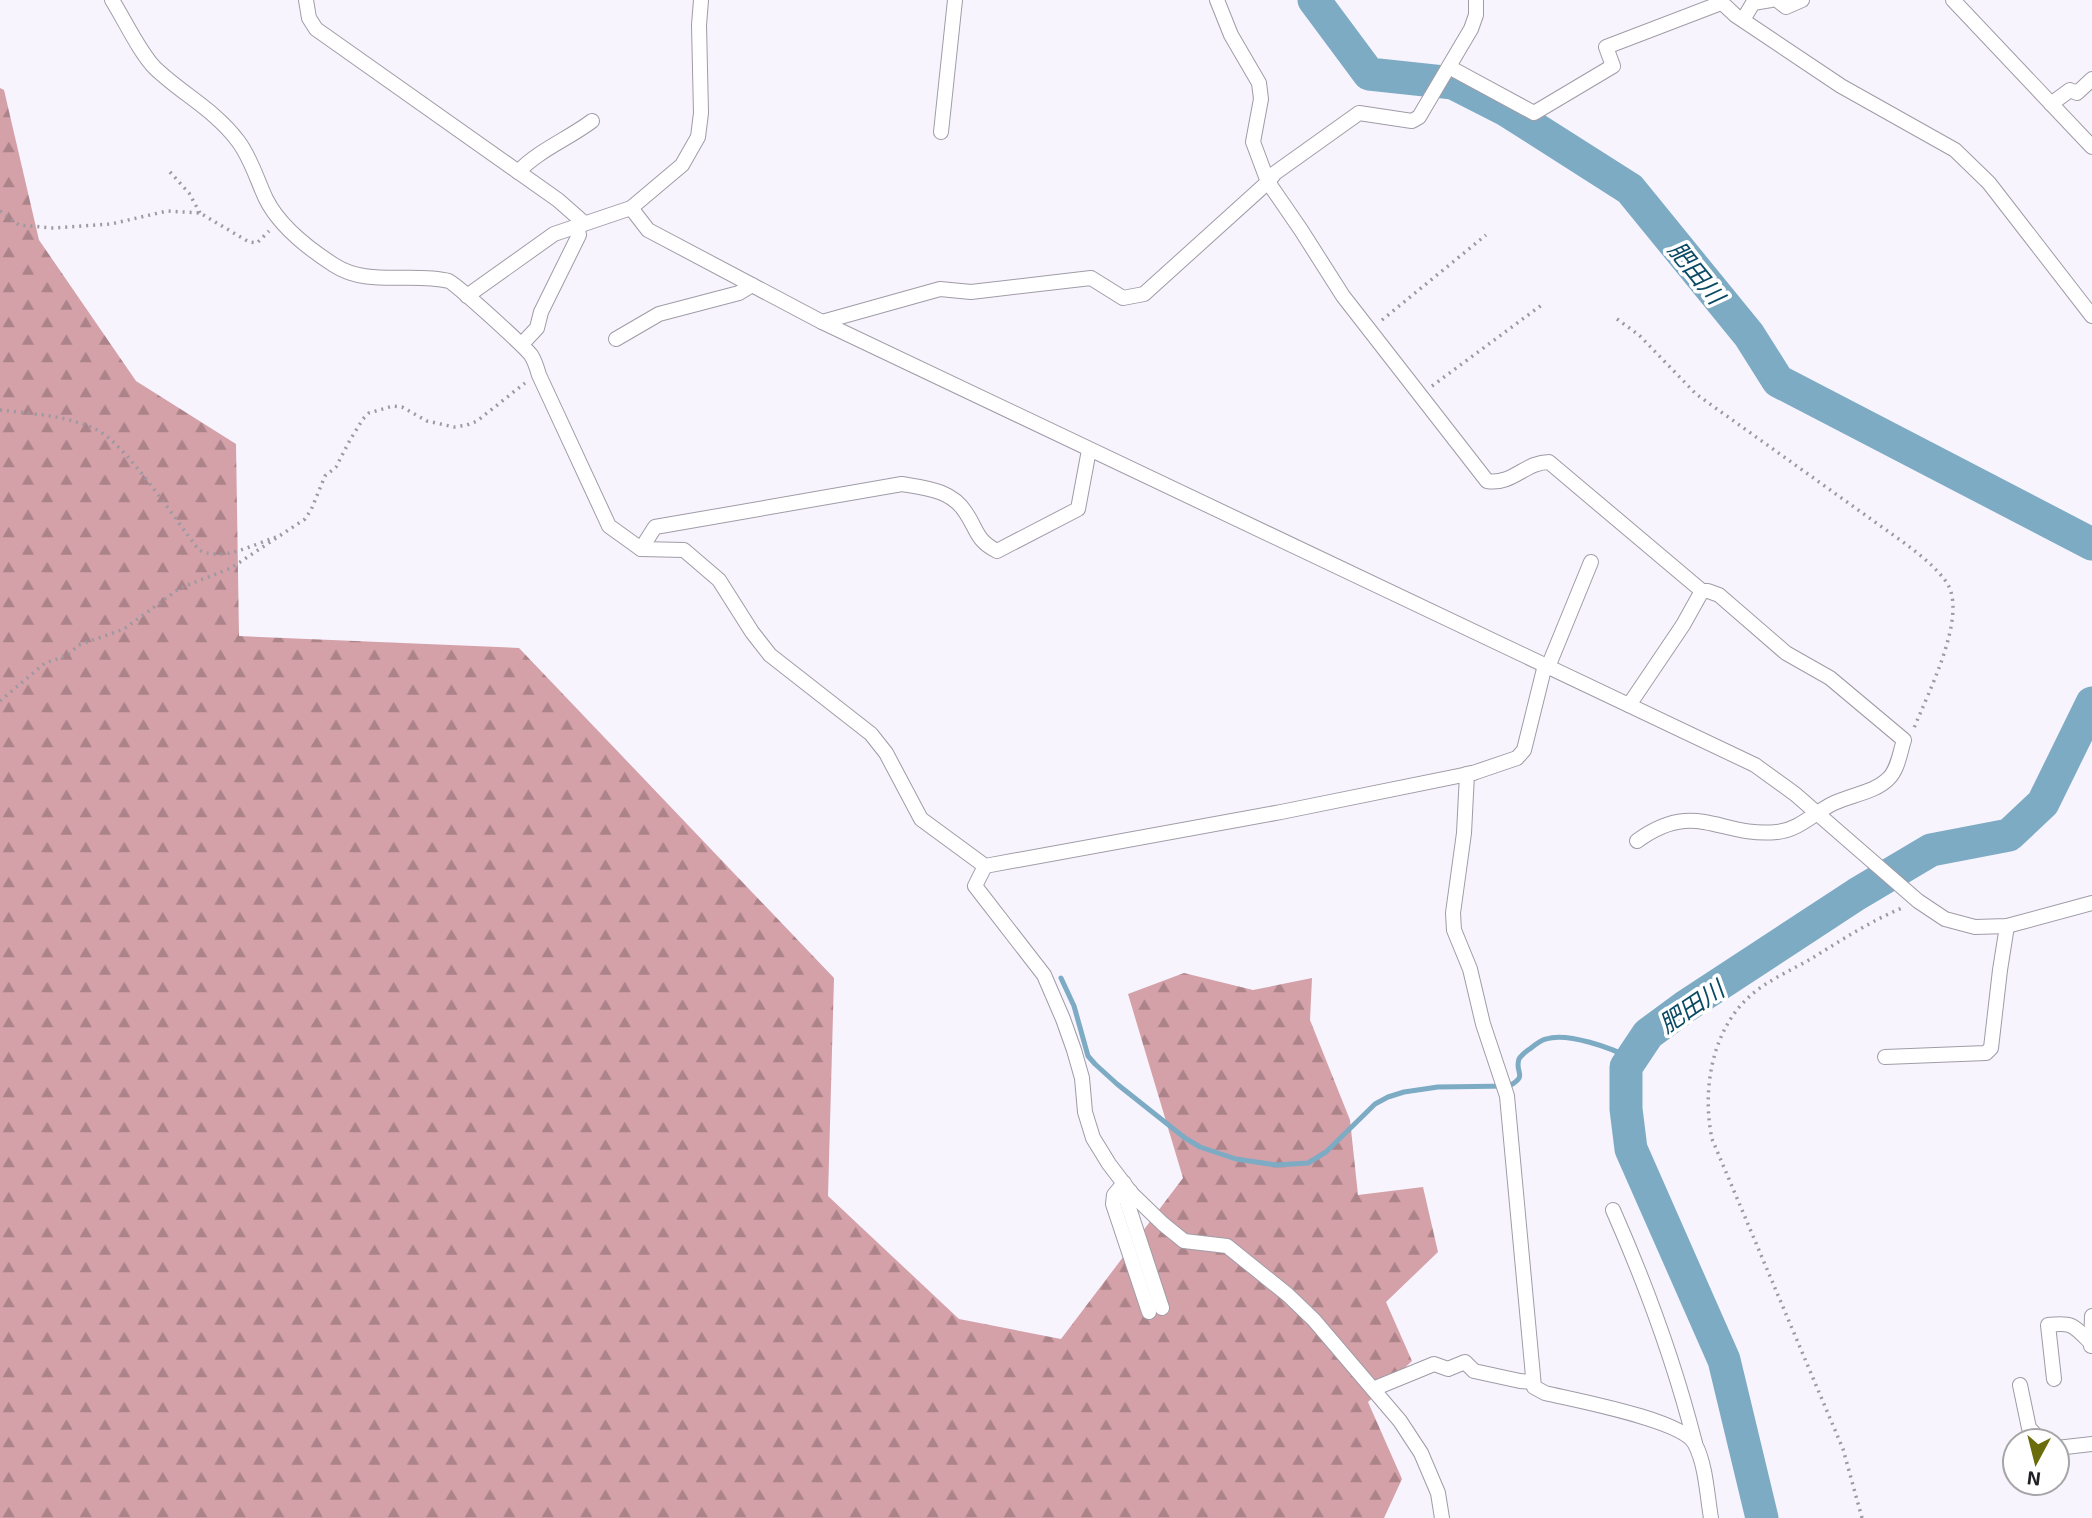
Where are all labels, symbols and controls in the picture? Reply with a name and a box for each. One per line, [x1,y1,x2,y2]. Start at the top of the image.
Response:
water label: 肥田川 [1663,235,1733,311]
water label: 肥田川 [1653,972,1731,1038]
north arrow [2001,1427,2071,1497]
text: N [2026,1467,2042,1492]

